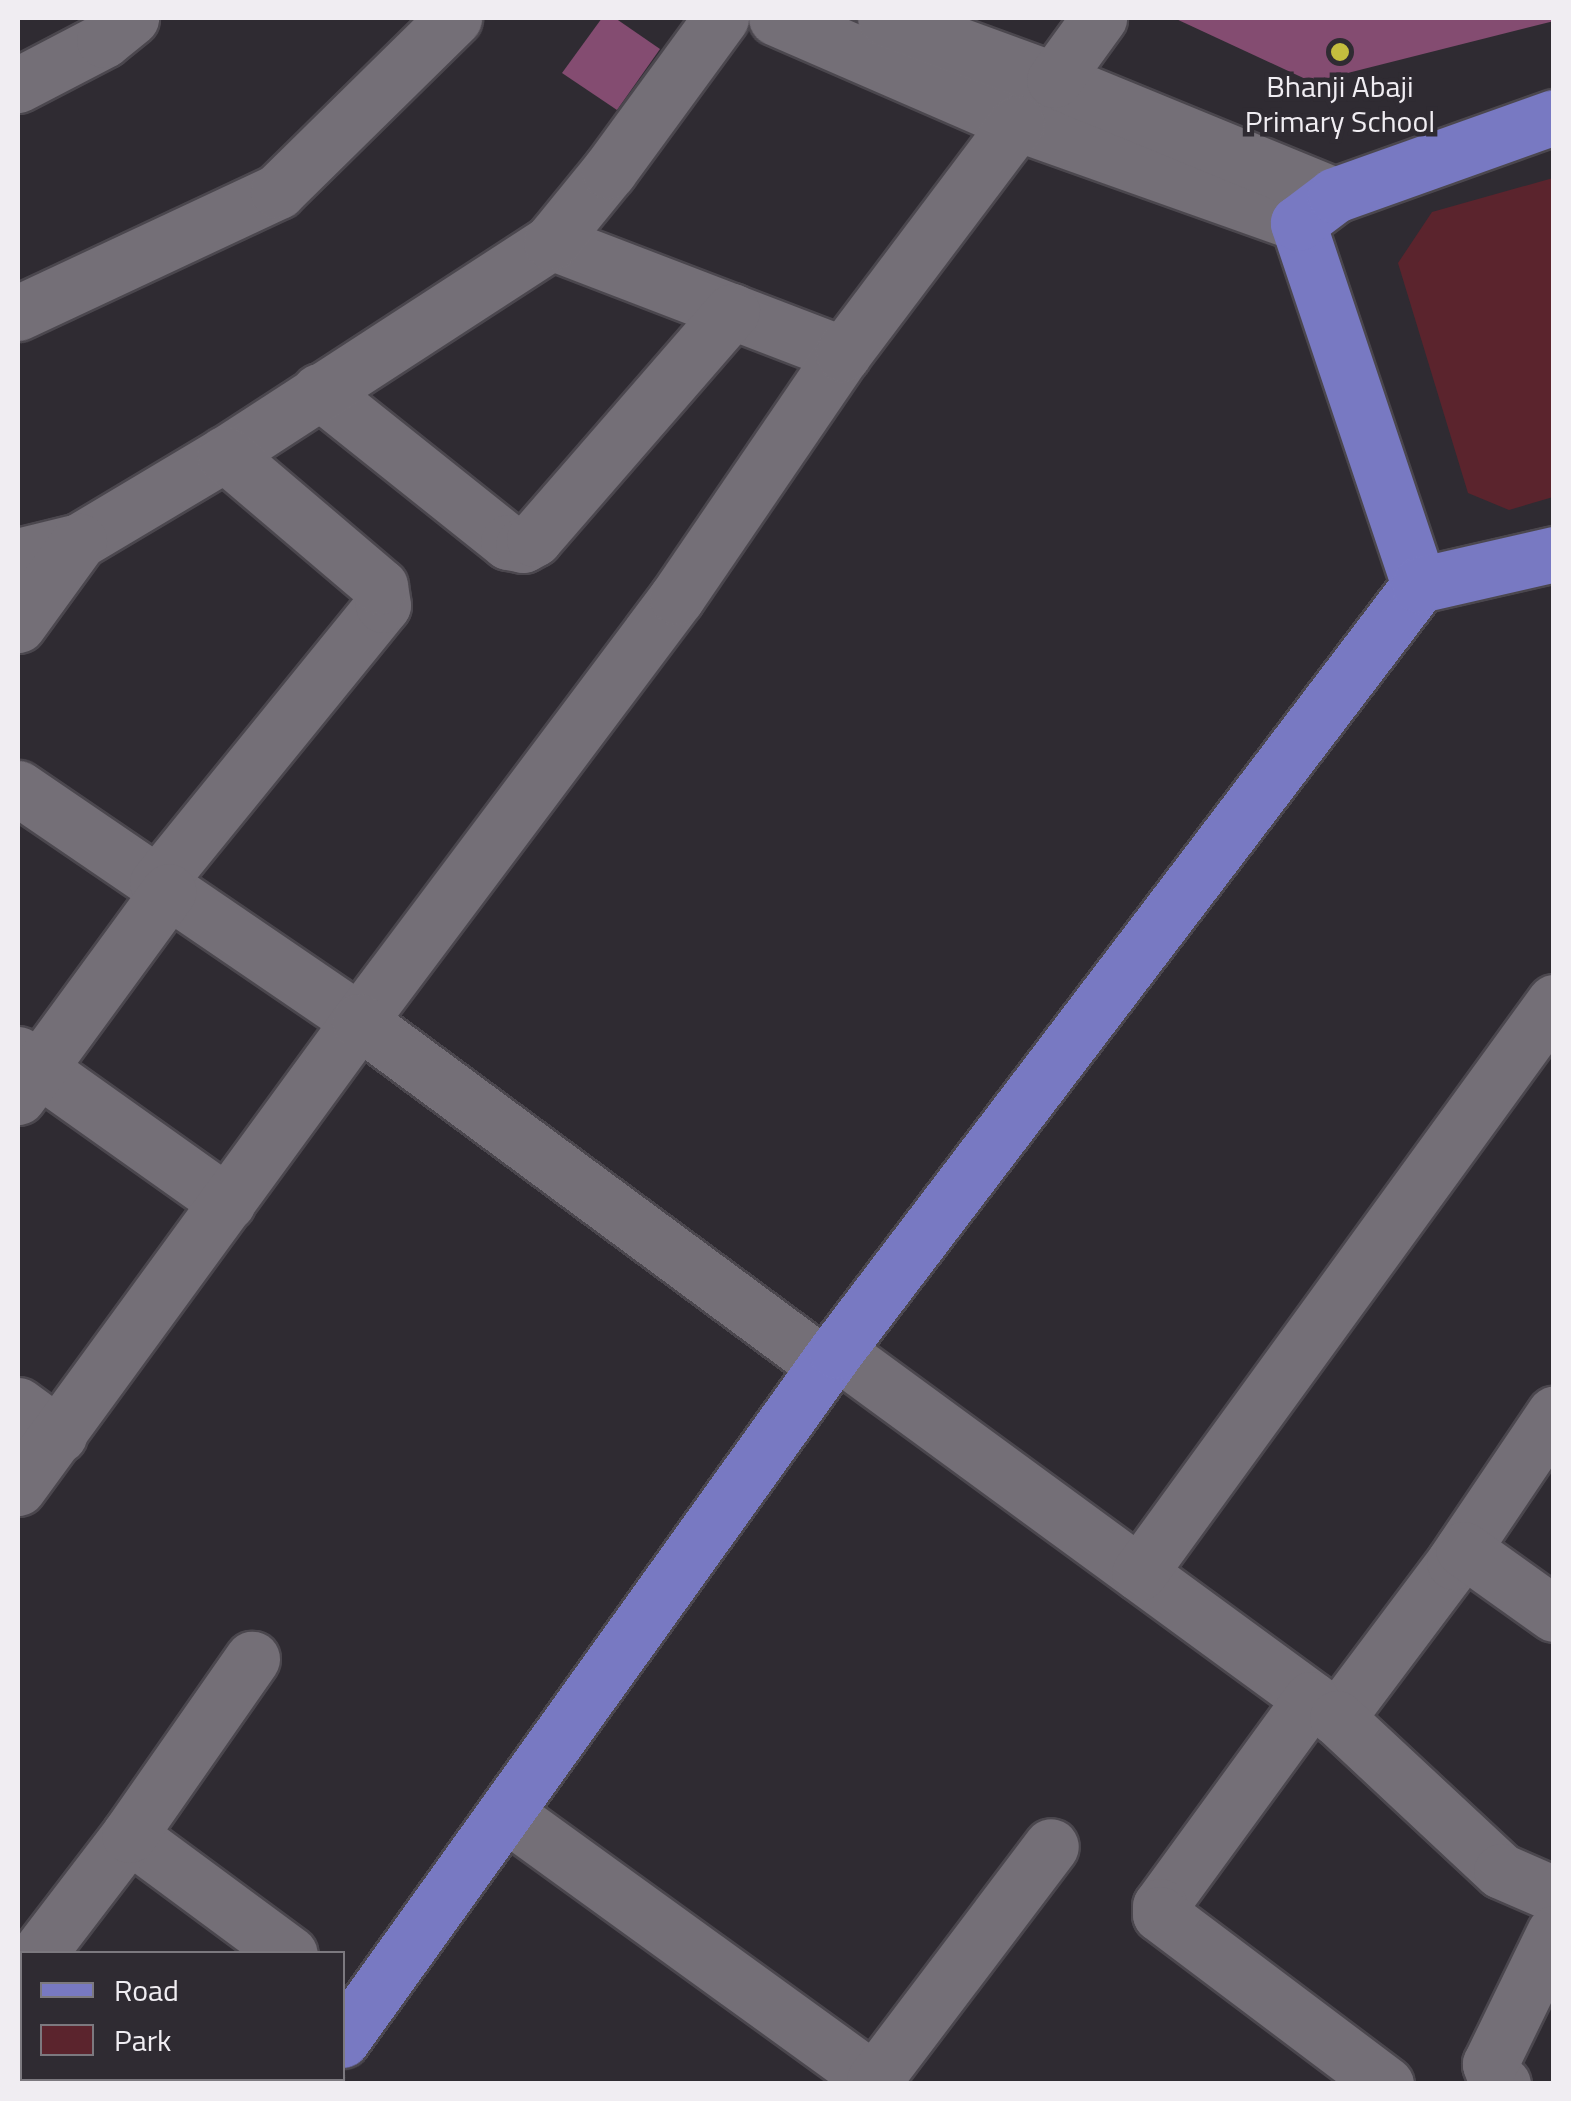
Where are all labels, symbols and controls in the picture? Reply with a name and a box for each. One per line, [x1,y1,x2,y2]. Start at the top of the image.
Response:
marker: Bhanji Abaji Primary School [1329,41,1351,63]
place label: Bhanji Abaji Primary School [1245,68,1435,138]
legend [20,1951,345,2081]
text: Road [114,1967,179,2013]
text: Park [114,2017,171,2063]

